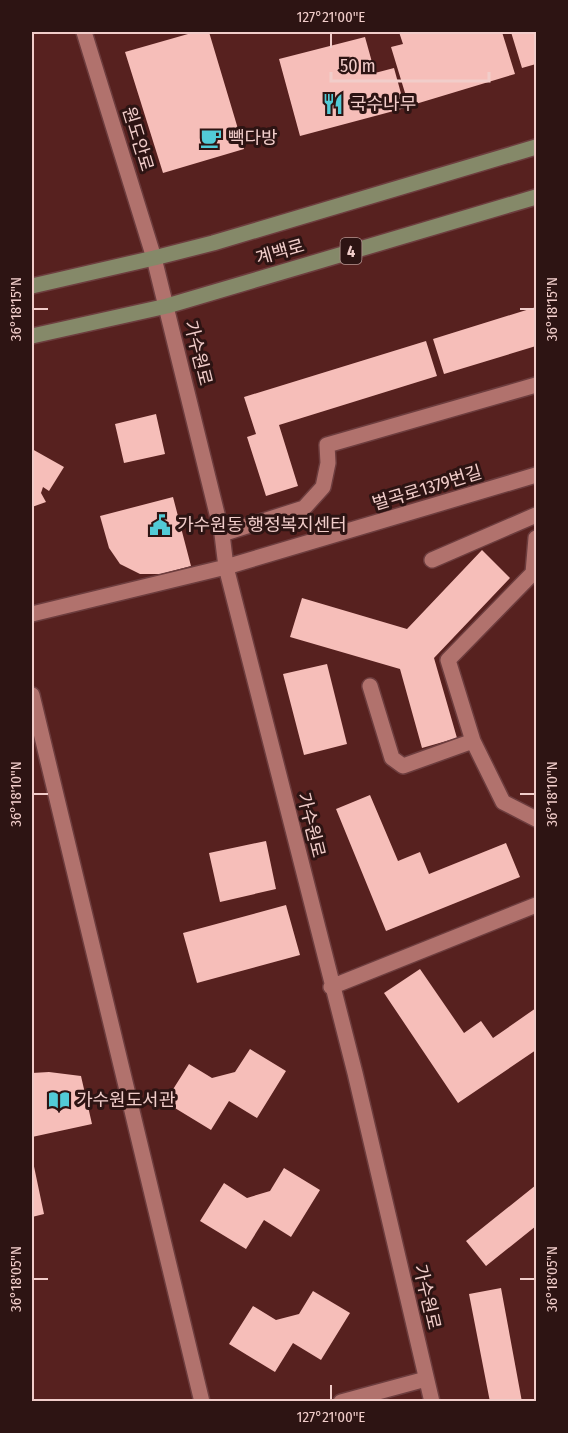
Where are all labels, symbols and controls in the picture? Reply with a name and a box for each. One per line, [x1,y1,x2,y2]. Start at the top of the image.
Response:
text: 127°21'00"E [297,8,365,26]
scale bar [331,45,488,83]
text: 50 m [340,55,376,77]
restaurant icon: 국수나무 [321,92,345,116]
place label: 국수나무 [350,93,416,115]
street label: 원도안로 [118,104,158,174]
cafe icon: 빽다방 [199,126,223,150]
place label: 빽다방 [228,127,278,149]
street label: 계백로 [253,235,307,269]
road number: 4 [340,238,362,264]
text: 36°18'15"N [7,277,25,341]
text: 36°18'15"N [543,277,561,341]
street label: 가수원로 [179,318,217,388]
street label: 벌곡로1379번길 [369,461,485,515]
public building icon: 가수원동 행정복지센터 [148,513,172,537]
place label: 가수원동 행정복지센터 [177,514,347,536]
text: 36°18'10"N [7,761,25,827]
text: 36°18'10"N [543,761,561,827]
street label: 가수원로 [292,790,330,860]
library icon: 가수원도서관 [47,1088,71,1112]
place label: 가수원도서관 [76,1089,176,1111]
text: 36°18'05"N [7,1246,25,1312]
text: 36°18'05"N [543,1246,561,1312]
street label: 가수원로 [409,1262,445,1332]
text: 127°21'00"E [297,1408,365,1426]

